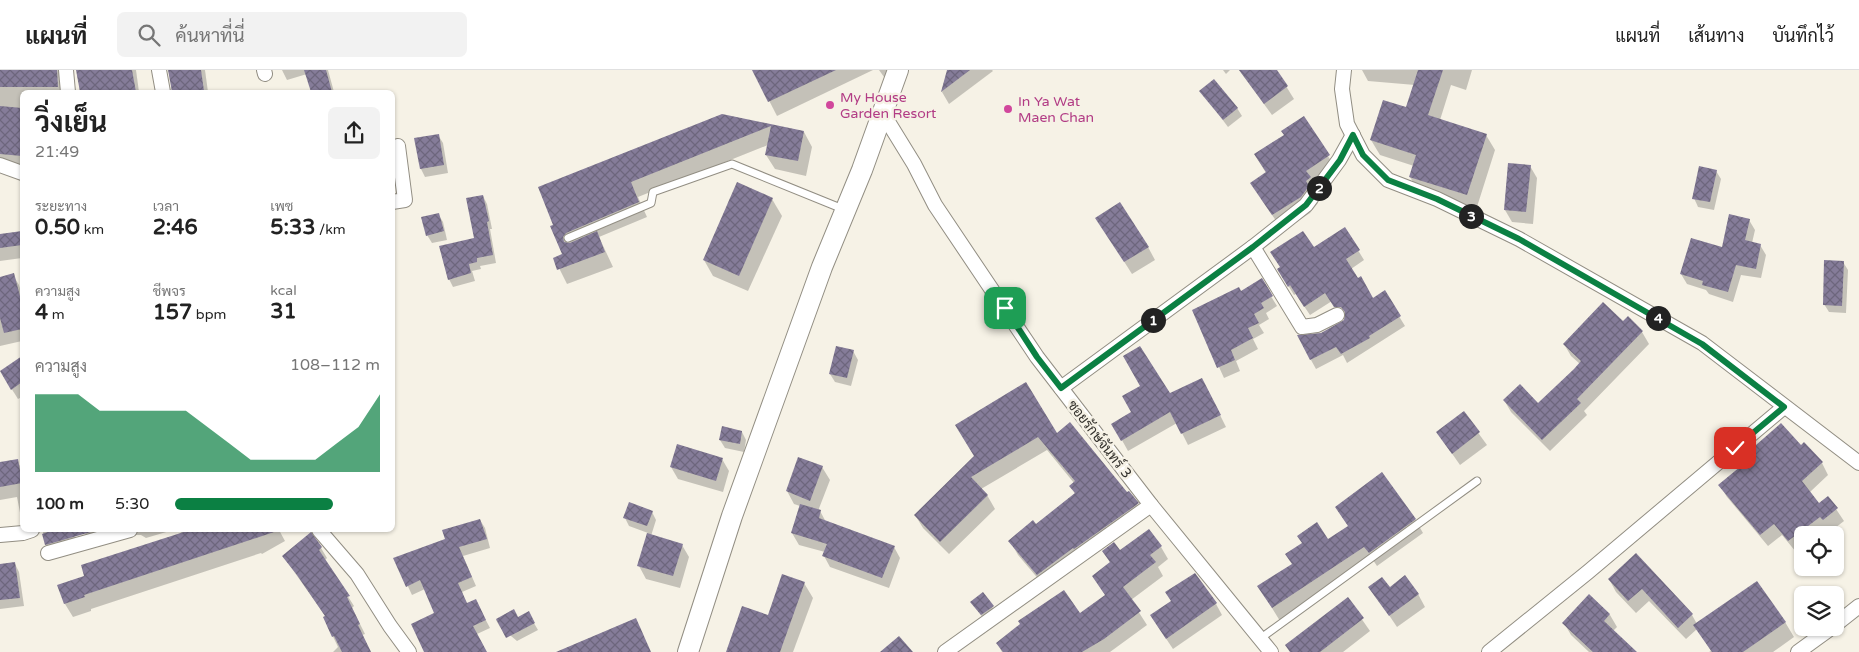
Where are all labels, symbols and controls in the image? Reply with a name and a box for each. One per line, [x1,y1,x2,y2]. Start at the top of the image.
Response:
search box [117,12,467,57]
icon: search [135,21,163,49]
text: แผนที่ [25,22,87,51]
text: ค้นหาที่นี่ [175,25,245,47]
text: แผนที่ [1615,25,1660,47]
text: เส้นทาง [1688,25,1744,47]
text: บันทึกไว้ [1772,25,1834,47]
place label: My House Garden Resort [840,89,937,122]
place label: In Ya Wat Maen Chan [1018,93,1094,126]
marker: My House Garden Resort [824,99,836,111]
marker: In Ya Wat Maen Chan [1002,103,1014,115]
text: วิ่งเย็น [35,106,107,140]
button: share [328,107,380,159]
text: 21:49 [35,142,79,162]
pin: 2 [1306,176,1332,200]
text: 2 [1315,180,1324,197]
text: ระยะทาง [35,198,87,215]
text: เวลา [153,198,179,215]
text: เพซ [270,198,293,215]
pin: 3 [1458,204,1484,228]
text: 3 [1467,208,1476,225]
text: 0.50 [35,215,80,240]
text: 2:46 [153,215,198,240]
text: 5:33 [270,215,315,240]
text: km [80,221,104,238]
text: /km [315,221,346,238]
text: kcal [270,282,297,299]
text: ความสูง [35,283,80,300]
text: ชีพจร [153,283,186,300]
pin [984,287,1026,329]
icon: arrive [991,294,1019,322]
text: 31 [270,299,297,324]
text: 4 [35,300,48,325]
text: 157 [153,300,192,325]
text: m [48,306,65,323]
text: bpm [192,306,226,323]
pin: 4 [1646,306,1670,330]
pin: 1 [1140,308,1166,332]
text: 4 [1654,310,1663,327]
text: 1 [1149,312,1158,329]
text: 108–112 m [290,355,380,375]
text: ความสูง [35,357,87,377]
street label: ซอยรักษ์จันทร์ 3 [1064,396,1136,482]
pin [1714,427,1756,469]
icon: check [1721,434,1749,462]
text: 100 m [35,494,84,514]
text: 5:30 [115,494,149,514]
map controls [1794,526,1844,636]
button: locate [1794,526,1844,576]
button: layers [1794,586,1844,636]

